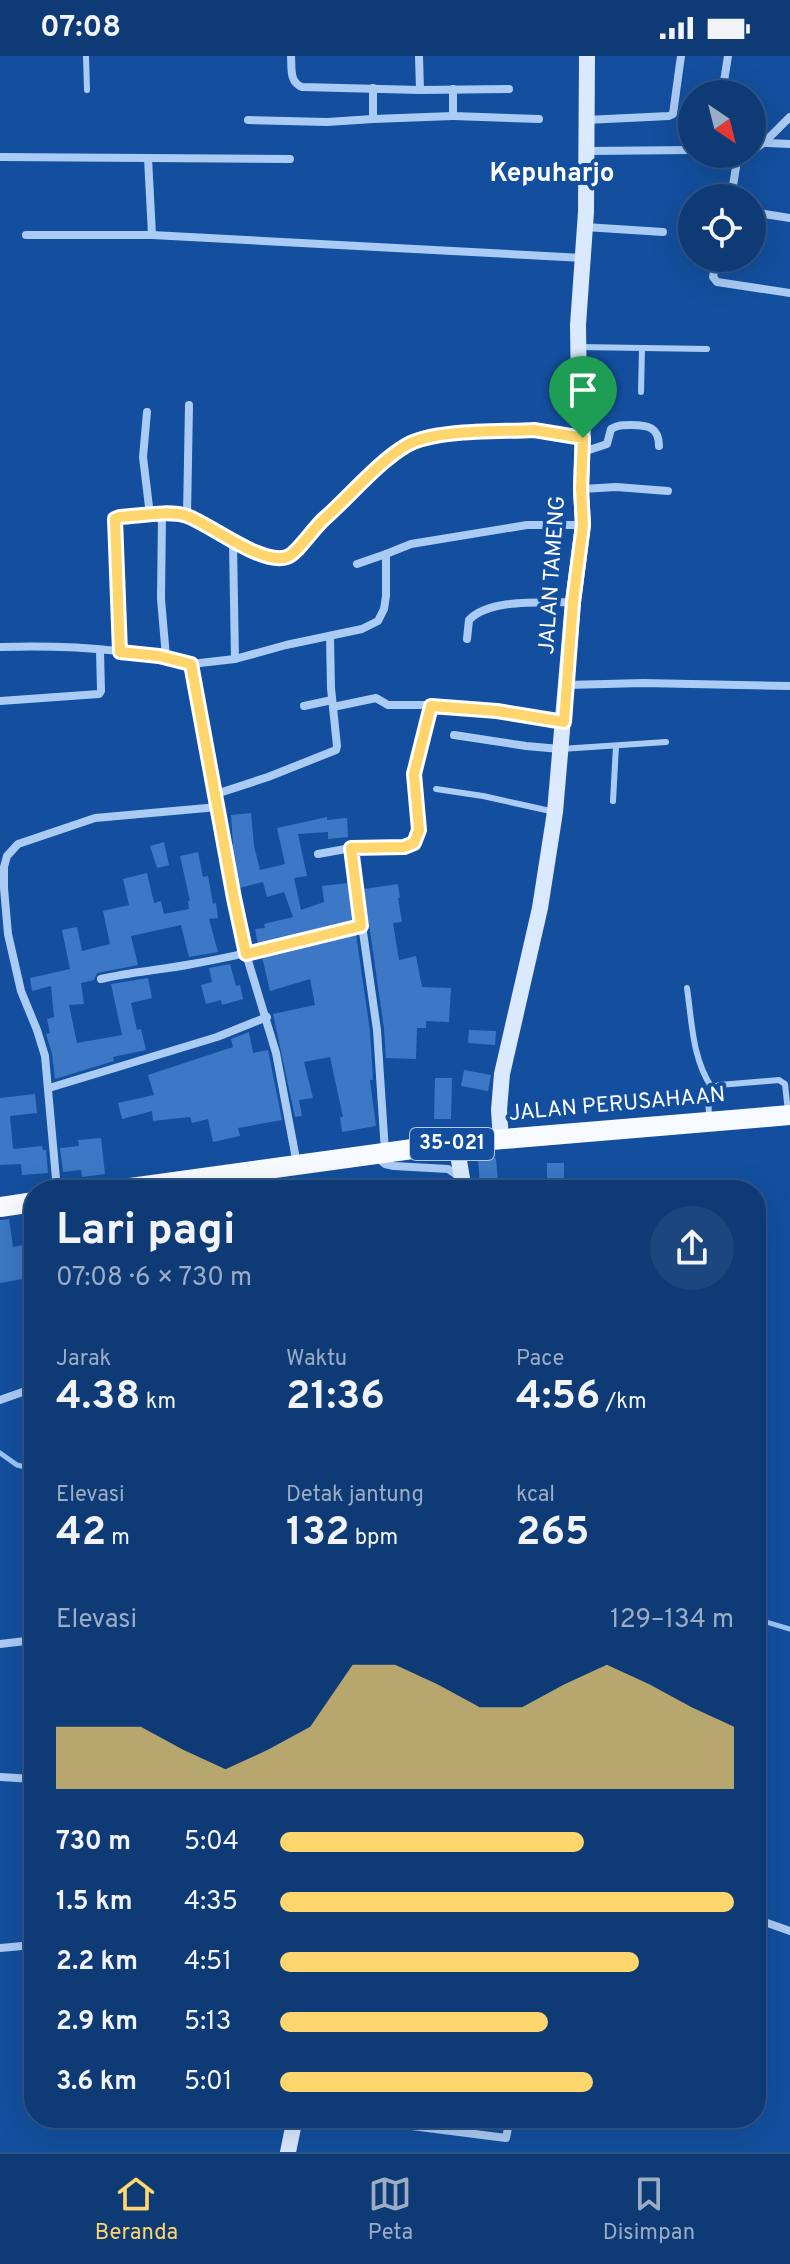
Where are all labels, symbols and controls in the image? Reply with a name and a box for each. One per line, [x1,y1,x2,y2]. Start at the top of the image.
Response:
text: 07:08 [40,10,121,47]
north arrow [678,80,766,168]
map controls [678,80,766,272]
district label: Kepuharjo [489,158,615,191]
button: locate [678,184,766,272]
pin [549,356,617,438]
icon: arrive [561,368,605,412]
street label: JALAN TAMENG [534,495,572,655]
street label: JALAN PERUSAHAAN [508,1082,726,1128]
road number: 35-021 [410,1128,494,1160]
text: Lari pagi [56,1204,235,1260]
button: share [650,1206,734,1290]
text: 07:08 · 6 × 730 m [56,1262,252,1295]
text: Jarak [56,1346,111,1373]
text: Waktu [286,1346,347,1373]
text: Pace [516,1346,564,1373]
text: 4.38 [56,1373,140,1423]
text: 21:36 [286,1373,385,1423]
text: 4:56 [516,1373,600,1423]
text: km [140,1389,176,1416]
text: /km [600,1389,647,1416]
text: Elevasi [56,1482,125,1509]
text: Detak jantung [286,1482,424,1509]
text: kcal [516,1482,555,1509]
text: 42 [56,1509,106,1559]
text: 132 [286,1509,350,1559]
text: 265 [516,1509,589,1559]
text: m [106,1525,130,1552]
text: bpm [350,1525,398,1552]
text: Elevasi [56,1604,137,1637]
text: 129–134 m [610,1604,734,1637]
text: 730 m [56,1826,131,1859]
text: 5:04 [184,1826,239,1859]
text: 1.5 km [56,1886,133,1919]
text: 4:35 [184,1886,238,1919]
text: 2.2 km [56,1946,138,1979]
text: 4:51 [184,1946,232,1979]
text: 2.9 km [56,2006,138,2039]
text: 5:13 [184,2006,231,2039]
text: 3.6 km [56,2066,137,2099]
text: 5:01 [184,2066,232,2099]
tab: Beranda [95,2172,178,2247]
tab: Peta [368,2172,413,2247]
tab: Disimpan [603,2172,695,2247]

